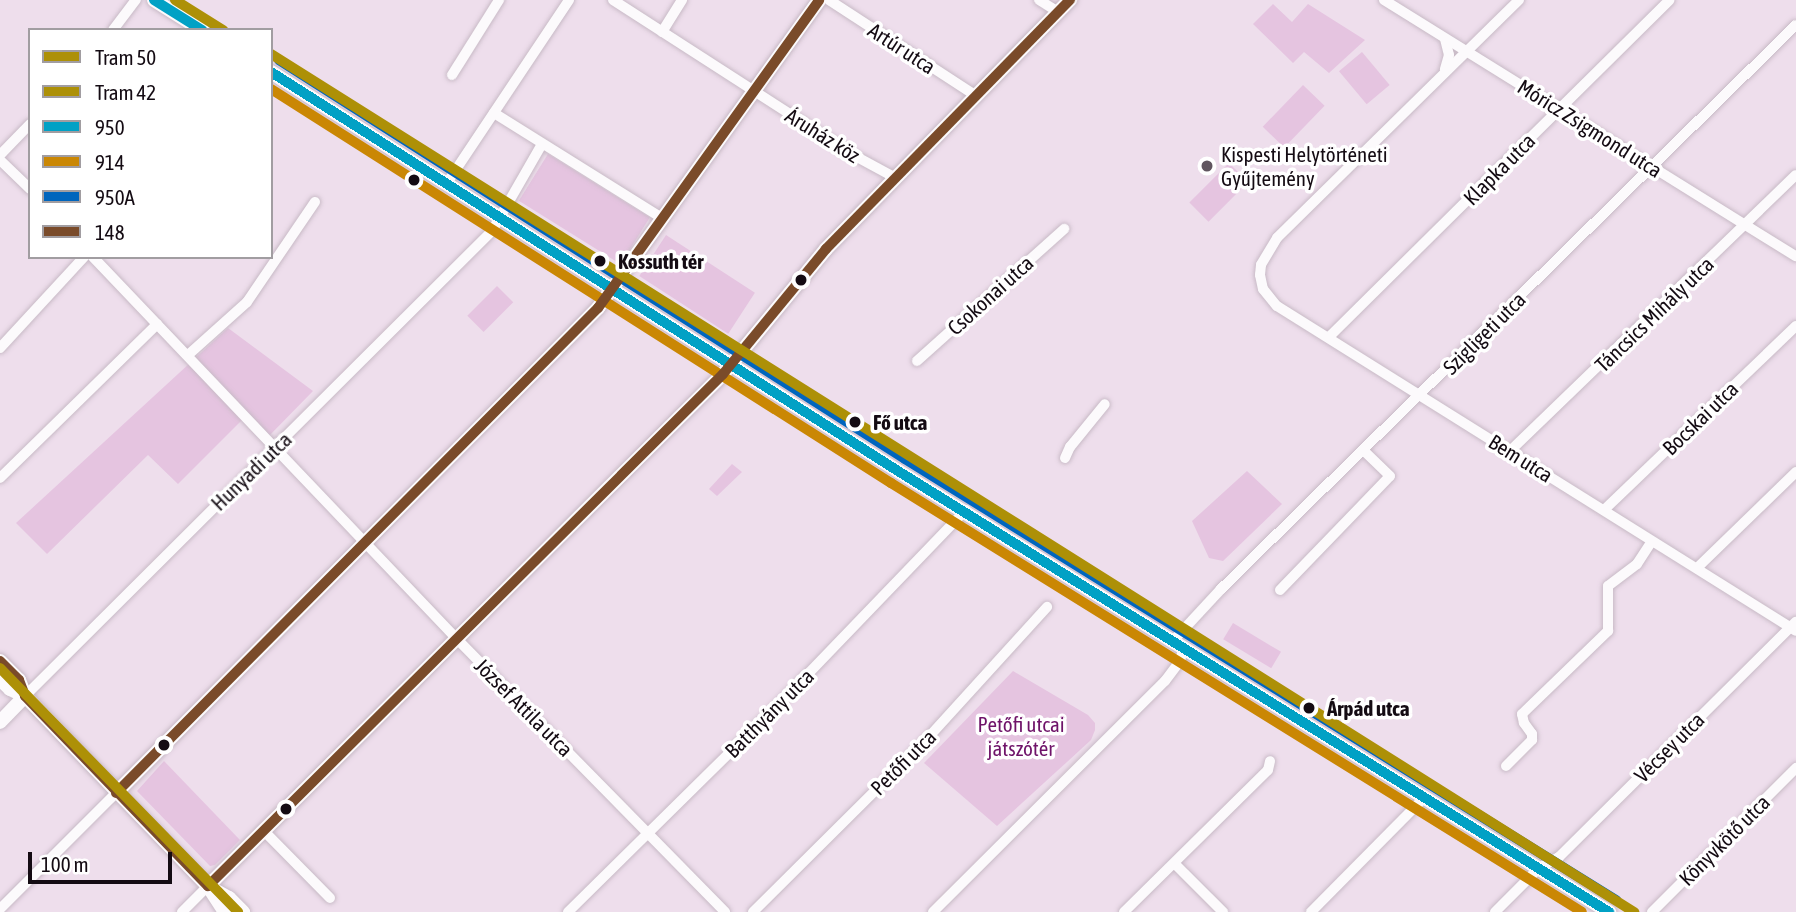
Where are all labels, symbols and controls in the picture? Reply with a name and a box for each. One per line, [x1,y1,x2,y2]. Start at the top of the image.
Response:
street label: Artúr utca [864,17,940,79]
legend [28,28,273,259]
text: Tram 50 [95,45,156,69]
street label: Móricz Zsigmond utca [1513,73,1667,183]
text: Tram 42 [95,80,156,104]
street label: Áruház köz [781,102,865,168]
text: 950 [95,115,125,139]
street label: Klapka utca [1458,128,1540,210]
place label: Kispesti Helytörténeti Gyűjtemény [1221,141,1388,191]
text: 914 [95,150,125,174]
marker: Kispesti Helytörténeti Gyűjtemény [1199,158,1215,174]
unlabelled marker [407,173,421,187]
text: 950A [95,185,135,209]
text: 148 [95,220,125,244]
place label: Kossuth tér [618,248,703,274]
marker: Kossuth tér [588,249,612,273]
street label: Csokonai utca [942,250,1038,340]
street label: Táncsics Mihály utca [1589,251,1719,377]
unlabelled marker [794,273,808,287]
street label: Szigligeti utca [1438,287,1530,379]
street label: Bocskai utca [1657,376,1743,460]
place label: Fő utca [873,409,927,435]
marker: Fő utca [843,410,867,434]
street label: Hunyadi utca [206,427,296,515]
street label: Bem utca [1484,429,1558,487]
street label: József Attila utca [470,653,578,761]
street label: Batthyány utca [719,663,819,763]
place label: Árpád utca [1327,695,1410,721]
marker: Árpád utca [1297,696,1321,720]
street label: Vécsey utca [1629,707,1709,787]
park label: Petőfi utcai játszótér [977,711,1065,761]
street label: Petőfi utca [865,724,941,800]
unlabelled marker [157,738,171,752]
street label: Könyvkötő utca [1673,789,1775,891]
unlabelled marker [279,802,293,816]
scale bar [32,838,175,882]
text: 100 m [41,852,89,876]

